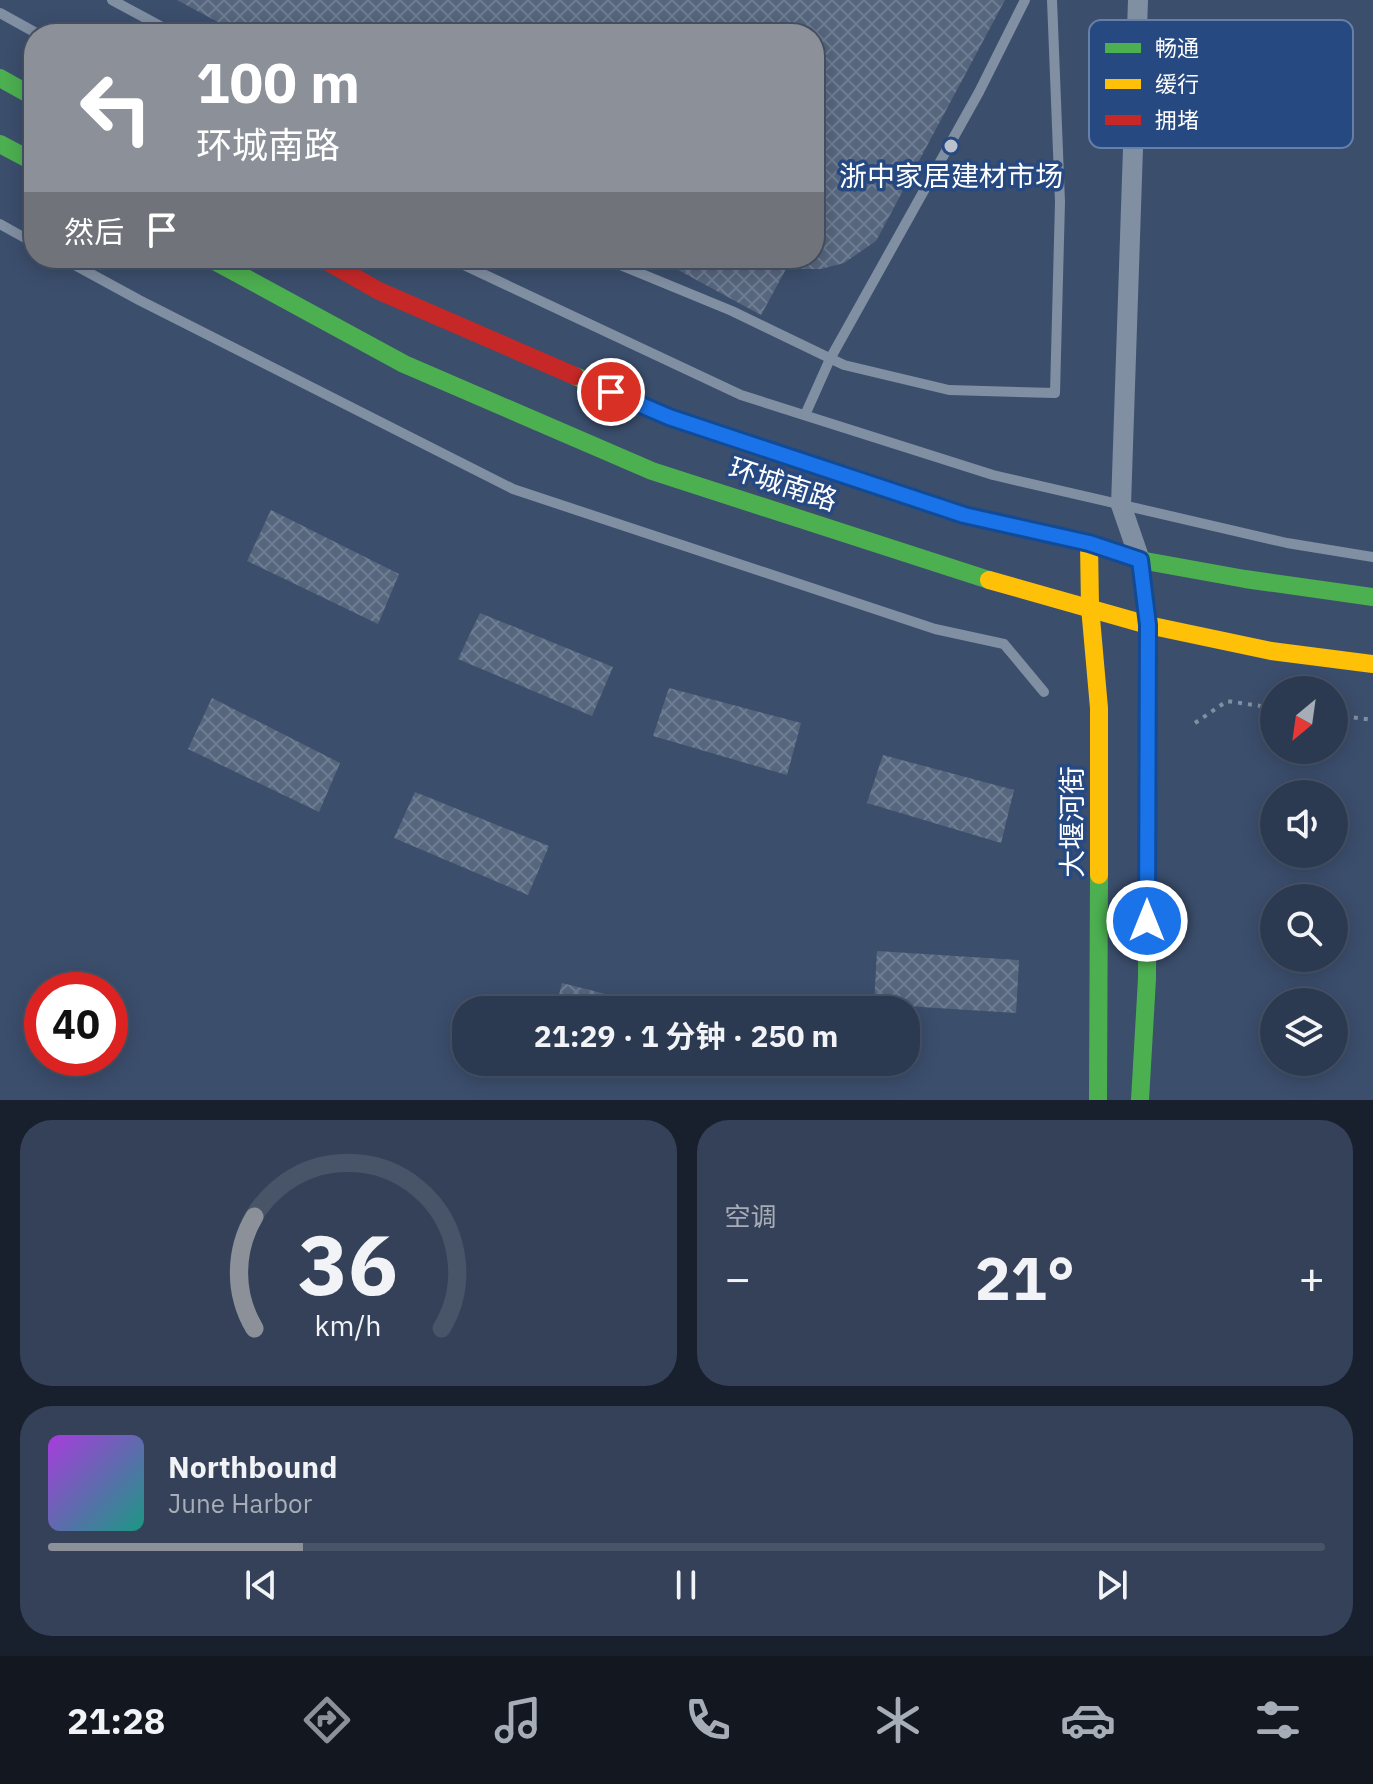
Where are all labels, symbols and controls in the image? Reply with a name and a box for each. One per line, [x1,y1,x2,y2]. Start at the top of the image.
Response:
legend [1089,20,1353,148]
text: 畅通 [1155,33,1199,62]
text: 100 m [196,46,360,118]
icon: left [64,56,168,160]
text: 缓行 [1155,69,1199,98]
text: 拥堵 [1155,105,1199,134]
text: 环城南路 [196,121,340,168]
marker: 浙中家居建材市场 [942,137,960,155]
place label: 浙中家居建材市场 [839,157,1063,194]
icon: arrive [140,208,184,252]
text: 然后 [64,212,124,251]
pin [577,358,645,426]
icon: arrive [589,370,633,414]
street label: 环城南路 [724,449,842,518]
north arrow [1260,676,1348,764]
map controls [1260,676,1348,1076]
street label: 大堰河街 [1053,766,1090,878]
button: sound [1260,780,1348,868]
position arrow [1105,879,1189,963]
button: search [1260,884,1348,972]
speed limit sign: 40 [24,972,128,1076]
button: layers [1260,988,1348,1076]
text: 21:29 · 1 分钟 · 250 m [534,1016,838,1055]
text: 空调 [725,1199,777,1233]
text: 36 [298,1210,398,1318]
text: 21° [975,1238,1075,1317]
text: − [725,1249,751,1306]
text: + [1299,1249,1325,1306]
text: km/h [315,1307,382,1344]
text: Northbound [168,1447,337,1486]
text: June Harbor [168,1486,312,1520]
icon: previous [239,1563,283,1607]
icon: pause [664,1563,708,1607]
icon: next [1090,1563,1134,1607]
icon: directions [299,1692,355,1748]
icon: music [490,1692,546,1748]
icon: phone [680,1692,736,1748]
icon: climate [870,1692,926,1748]
icon: car [1060,1692,1116,1748]
icon: filters [1250,1692,1306,1748]
text: 21:28 [67,1697,165,1744]

